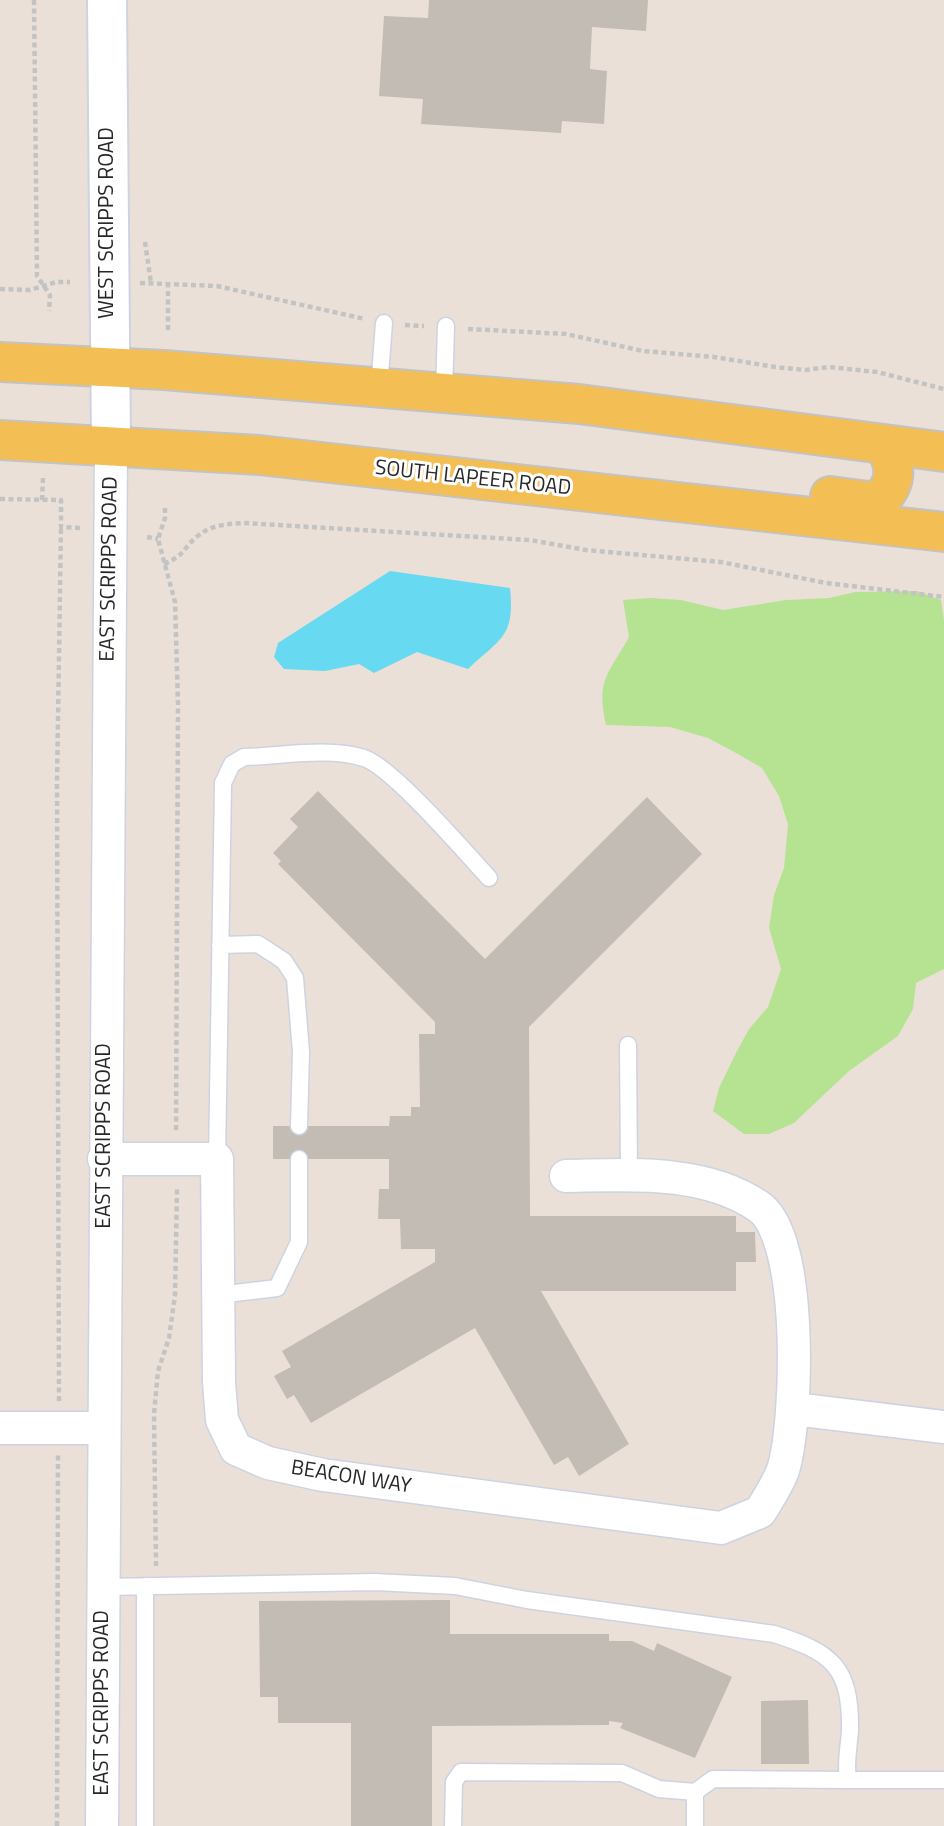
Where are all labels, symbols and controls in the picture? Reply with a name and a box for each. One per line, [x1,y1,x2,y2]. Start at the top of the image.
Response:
street label: WEST SCRIPPS ROAD [95,127,121,319]
street label: SOUTH LAPEER ROAD [374,456,572,502]
street label: EAST SCRIPPS ROAD [96,476,124,662]
street label: EAST SCRIPPS ROAD [92,1043,118,1229]
street label: BEACON WAY [289,1456,413,1500]
street label: EAST SCRIPPS ROAD [90,1610,116,1796]

